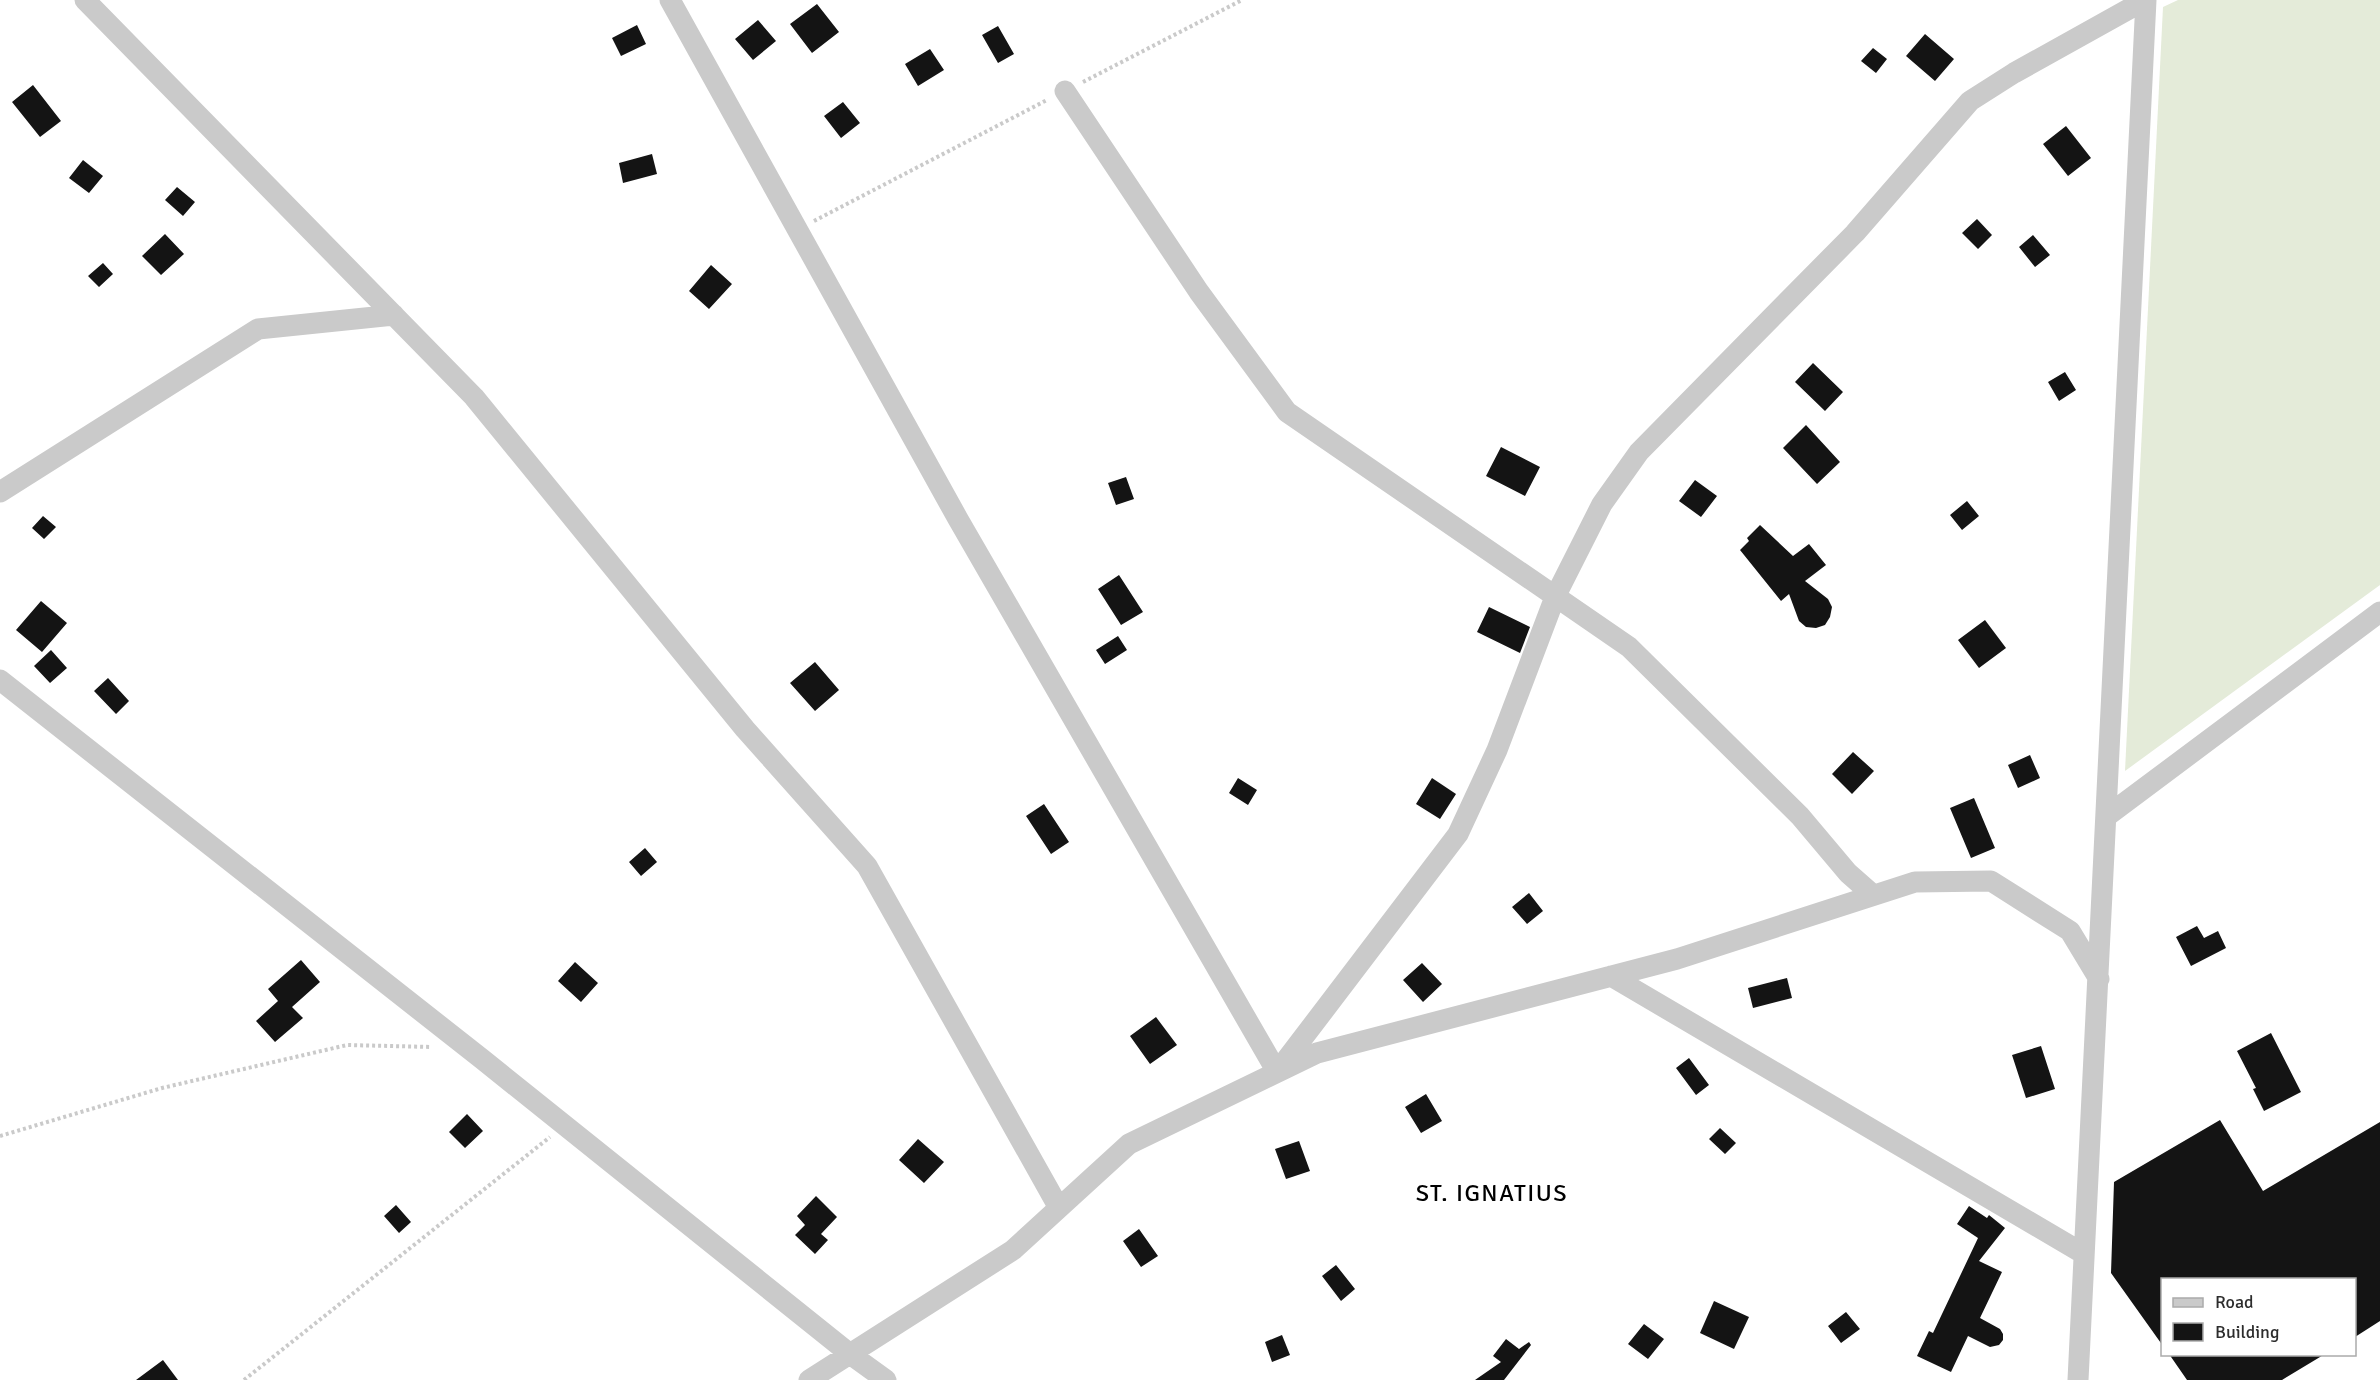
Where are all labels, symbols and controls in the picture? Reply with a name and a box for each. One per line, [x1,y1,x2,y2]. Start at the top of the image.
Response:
district label: ST. IGNATIUS [1416,1178,1568,1208]
legend [2161,1278,2356,1356]
text: Road [2215,1291,2254,1313]
text: Building [2215,1321,2279,1343]

